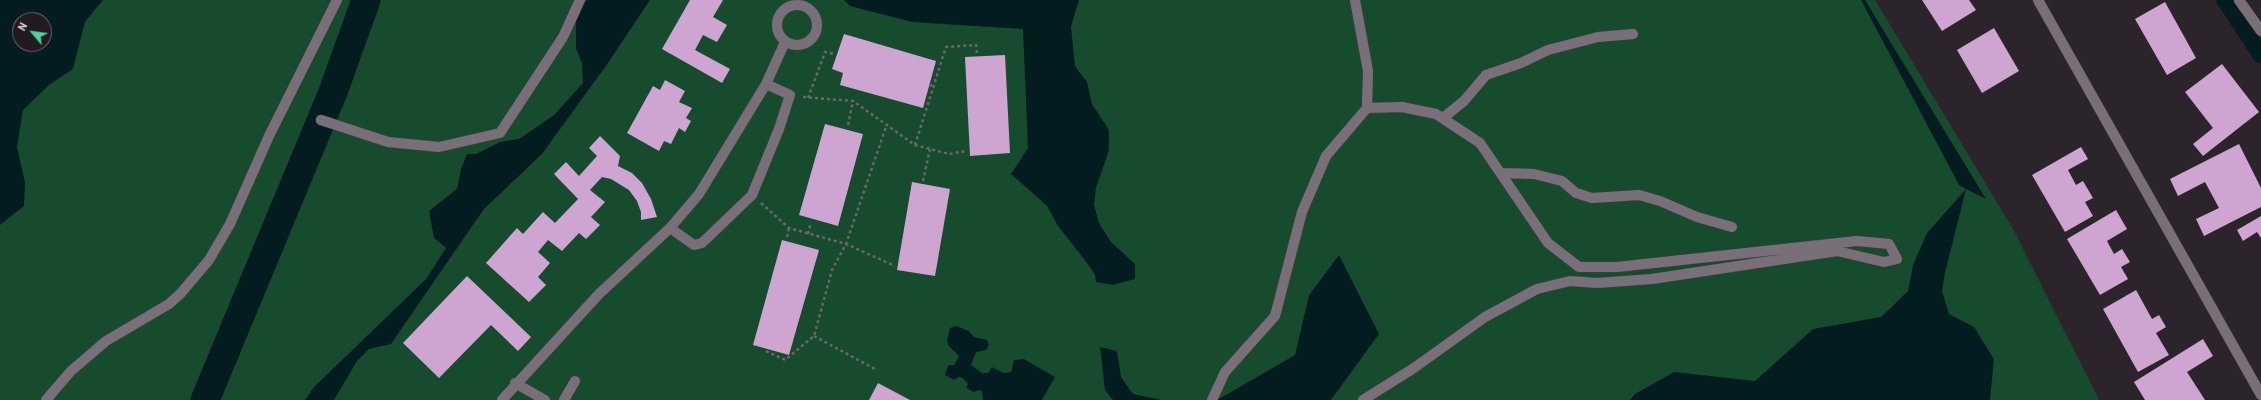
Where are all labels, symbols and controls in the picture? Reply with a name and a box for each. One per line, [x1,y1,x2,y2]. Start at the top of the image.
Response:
north arrow [12,12,52,52]
text: N [14,20,30,33]

